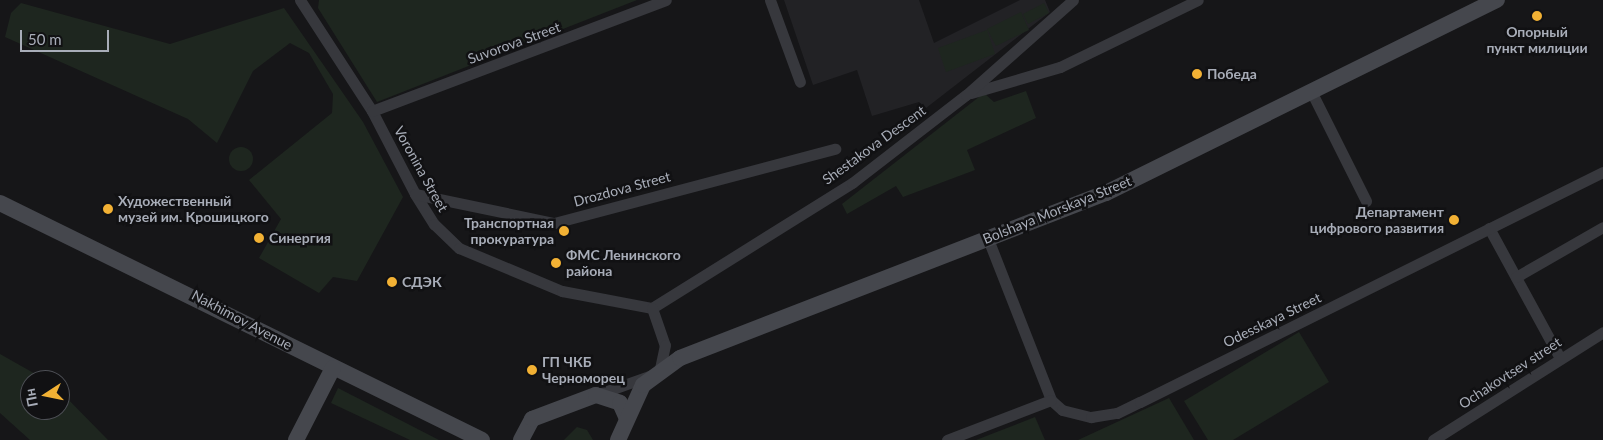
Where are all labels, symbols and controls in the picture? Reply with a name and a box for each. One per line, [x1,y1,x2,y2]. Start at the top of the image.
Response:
marker: Опорный пункт милиции [1531,10,1543,22]
street label: Suvorova Street [465,18,563,68]
scale bar [22,20,111,52]
place label: Опорный пункт милиции [1486,24,1588,56]
text: 50 m [28,30,62,48]
place label: Победа [1207,66,1257,82]
marker: Победа [1191,68,1203,80]
street label: Shestakova Descent [819,102,929,188]
street label: Voronina Street [391,123,451,215]
street label: Drozdova Street [572,168,672,210]
street label: Bolshaya Morskaya Street [980,172,1134,248]
place label: Художественный музей им. Крошицкого [118,193,269,226]
marker: Художественный музей им. Крошицкого [102,203,114,215]
place label: Департамент цифрового развития [1310,204,1444,236]
marker: Департамент цифрового развития [1448,214,1460,226]
place label: Транспортная прокуратура [464,215,554,248]
marker: Транспортная прокуратура [558,225,570,237]
place label: Синергия [269,230,331,246]
marker: Синергия [253,232,265,244]
place label: ФМС Ленинского района [566,247,681,280]
marker: ФМС Ленинского района [550,257,562,269]
place label: СДЭК [402,274,442,290]
marker: СДЭК [386,276,398,288]
street label: Nakhimov Avenue [189,286,295,354]
street label: Odesskaya Street [1220,289,1324,351]
street label: Ochakovtsev street [1456,334,1564,412]
place label: ГП ЧКБ Черноморец [542,354,625,387]
marker: ГП ЧКБ Черноморец [526,364,538,376]
north arrow [20,370,70,420]
text: Пн [21,387,41,408]

